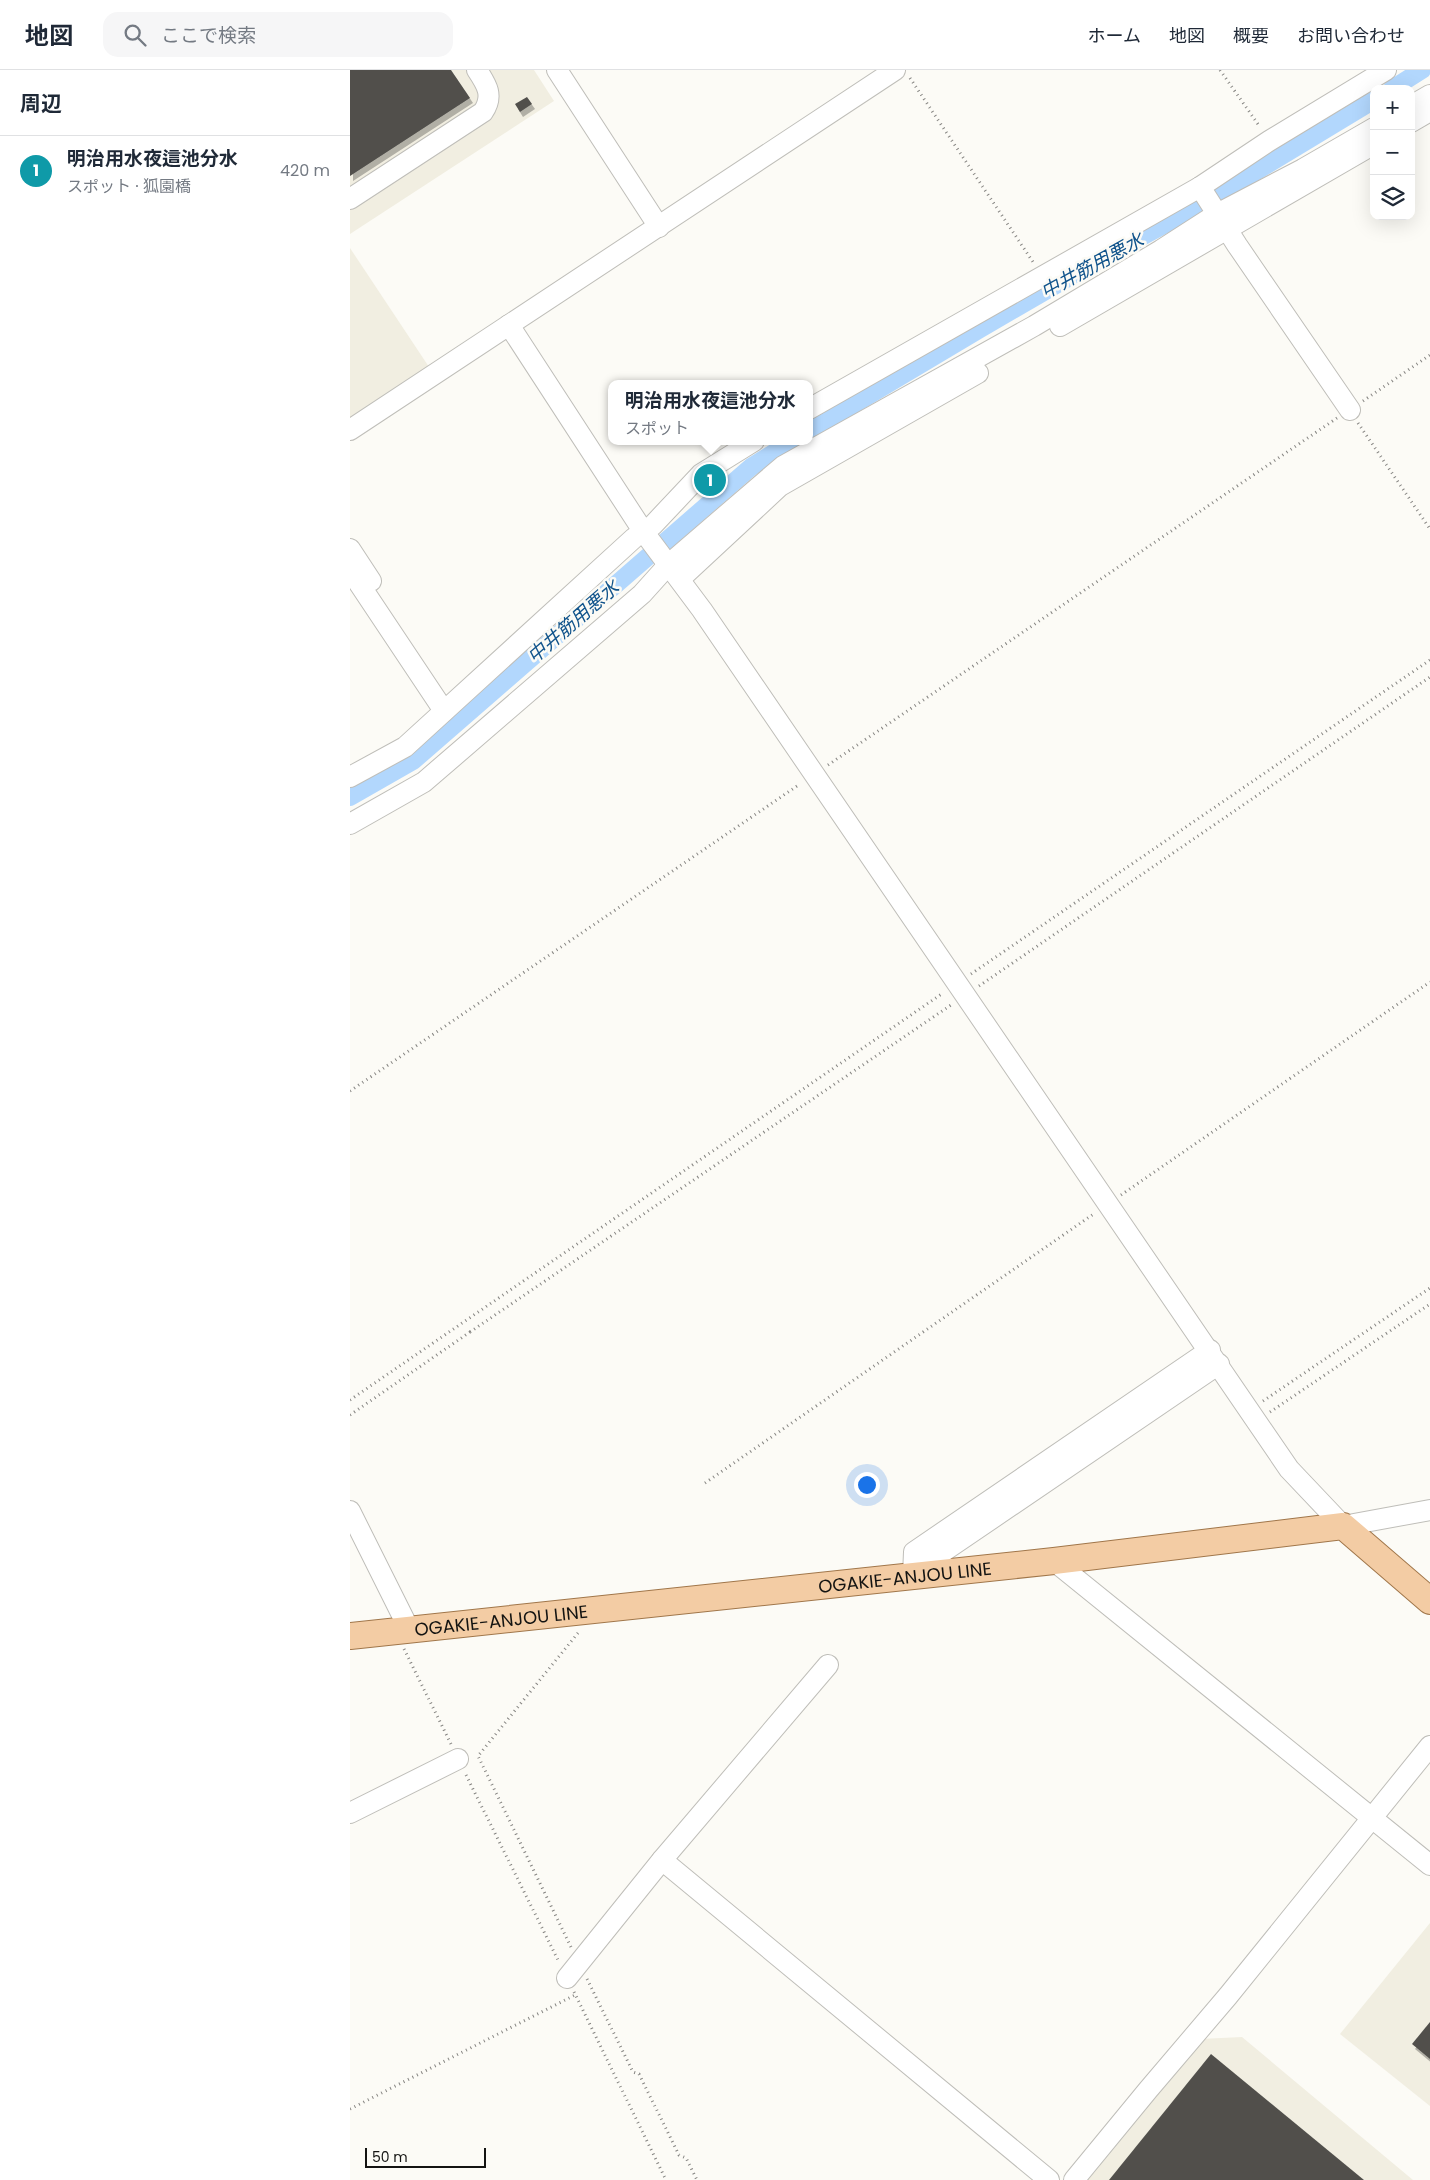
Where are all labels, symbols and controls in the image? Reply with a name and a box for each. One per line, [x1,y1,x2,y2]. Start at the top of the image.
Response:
search box [103,12,453,57]
text: 地図 [25,19,73,52]
icon: search [121,21,149,49]
text: ここで検索 [161,22,256,49]
text: ホーム [1088,23,1141,48]
text: 地図 [1169,23,1205,48]
text: 概要 [1233,23,1269,48]
text: お問い合わせ [1297,23,1405,48]
map controls [1370,85,1415,220]
button: + [1370,85,1415,130]
text: 周辺 [20,89,62,118]
button: − [1370,130,1415,175]
text: 明治用水夜這池分水 [67,145,238,172]
text: 1 [33,159,39,182]
text: 420 m [280,159,330,182]
text: スポット · 狐園橋 [67,175,191,198]
button: layers [1370,175,1415,220]
water label: 中井筋用悪水 [1036,226,1150,305]
popup [608,380,813,445]
text: 明治用水夜這池分水 [625,387,796,414]
text: スポット [625,417,689,440]
pin: 1 [694,461,726,499]
water label: 中井筋用悪水 [521,573,626,670]
your location [854,1472,880,1498]
street label: OGAKIE-ANJOU LINE [817,1555,993,1599]
street label: OGAKIE-ANJOU LINE [413,1598,589,1642]
scale bar [365,2145,486,2168]
text: 50 m [372,2147,408,2167]

